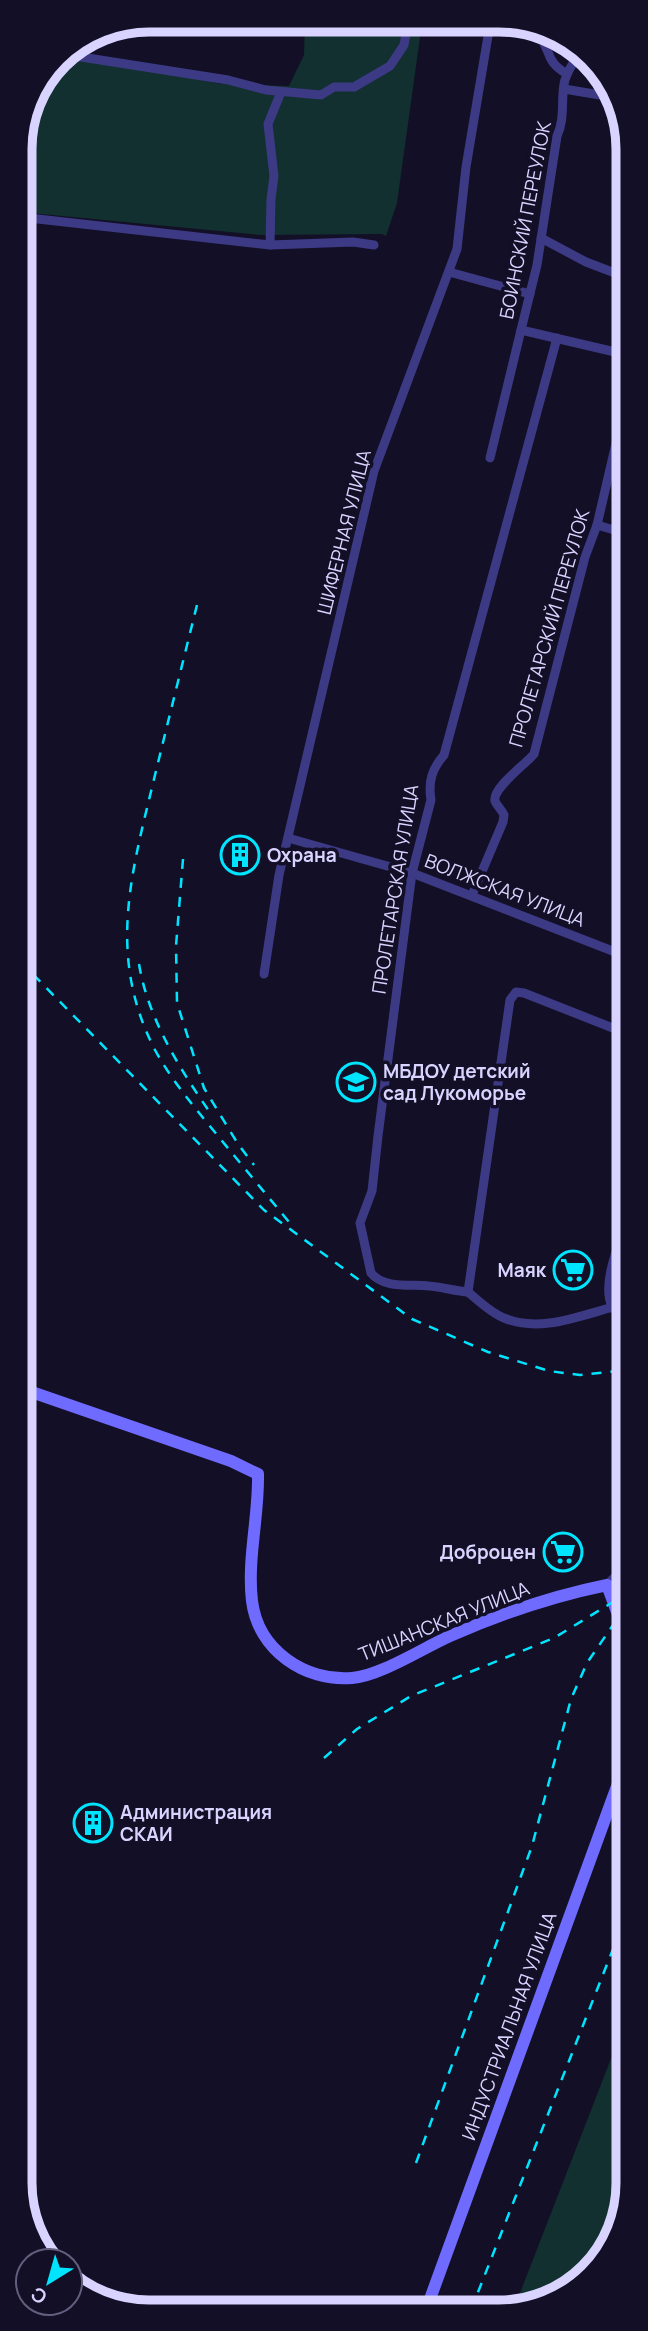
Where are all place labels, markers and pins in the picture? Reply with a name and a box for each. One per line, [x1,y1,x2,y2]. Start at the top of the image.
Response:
building icon: Охрана [219,834,261,876]
place label: Охрана [267,842,337,868]
place label: МБДОУ детский сад Лукоморье [383,1058,530,1106]
school or university icon: МБДОУ детский сад Лукоморье [335,1061,377,1103]
supermarket icon: Mаяк [552,1249,594,1291]
place label: Mаяк [498,1257,547,1283]
supermarket icon: Доброцен [542,1531,584,1573]
place label: Доброцен [439,1539,536,1565]
place label: Администрация СКАИ [120,1799,272,1847]
building icon: Администрация СКАИ [72,1802,114,1844]

